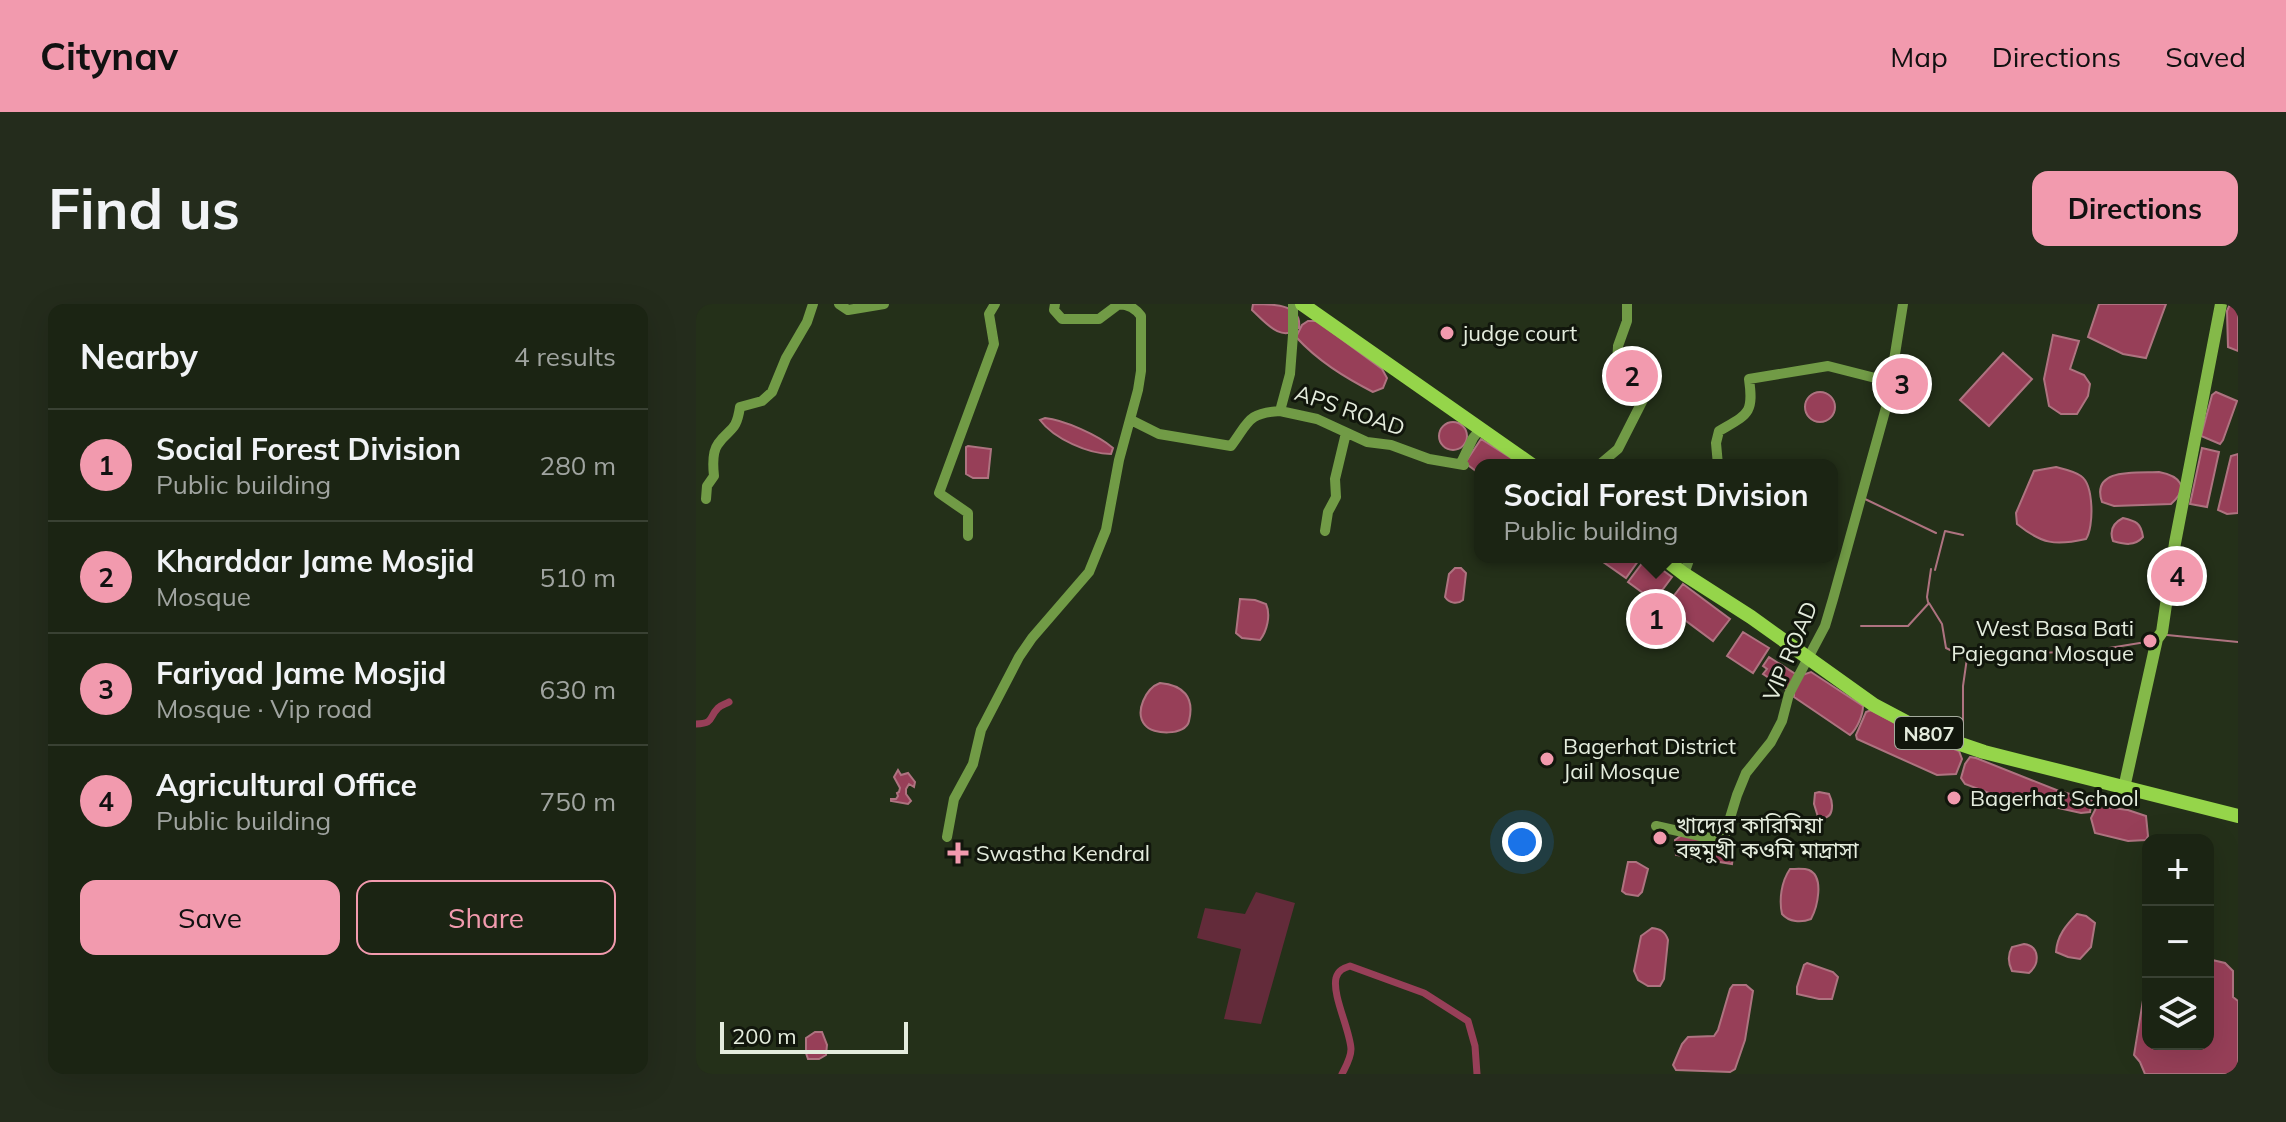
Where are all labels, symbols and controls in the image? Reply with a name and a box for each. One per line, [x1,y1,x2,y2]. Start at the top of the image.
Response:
text: Citynav [40,32,178,80]
text: Map [1890,39,1948,74]
text: Directions [1992,39,2121,74]
text: Saved [2165,39,2246,74]
button: Directions [2032,171,2238,246]
text: Find us [48,173,240,243]
place label: judge court [1461,319,1578,347]
marker: judge court [1438,324,1456,342]
text: Nearby [80,335,198,378]
text: 4 results [514,340,616,373]
pin: 2 [1606,346,1658,406]
pin: 3 [1876,354,1928,414]
street label: APS ROAD [1291,378,1409,442]
text: Social Forest Division [156,430,461,468]
text: 1 [98,449,114,482]
text: 280 m [540,449,616,482]
popup [1474,459,1838,563]
text: Public building [156,468,331,501]
text: Social Forest Division [1503,476,1809,514]
text: Public building [1503,514,1679,547]
text: Kharddar Jame Mosjid [156,542,474,580]
pin: 4 [2151,546,2203,606]
text: 2 [98,561,114,594]
text: 510 m [540,561,616,594]
text: Mosque [156,580,251,613]
pin: 1 [1630,589,1682,649]
street label: VIP ROAD [1756,597,1824,705]
place label: West Basa Bati Pajegana Mosque [1951,614,2134,667]
marker: West Basa Bati Pajegana Mosque [2141,632,2159,650]
text: Fariyad Jame Mosjid [156,654,446,692]
text: 3 [98,673,114,706]
text: 630 m [540,673,616,706]
text: Mosque · Vip road [156,692,372,725]
road number: N807 [1895,717,1963,749]
place label: Bagerhat District Jail Mosque [1563,732,1736,785]
marker: Bagerhat District Jail Mosque [1538,750,1556,768]
text: Agricultural Office [156,766,417,804]
place label: Bagerhat School [1970,784,2139,812]
text: 4 [98,785,114,818]
text: 750 m [540,785,616,818]
marker: Bagerhat School [1945,789,1963,807]
text: Public building [156,804,331,837]
place label: খাদ্যের কারিমিয়া বহুমুখী কওমি মাদ্রাসা [1675,811,1860,864]
your location [1502,822,1542,862]
marker: খাদ্যের কারিমিয়া বহুমুখী কওমি মাদ্রাসা [1651,829,1669,847]
map controls [2142,834,2214,1050]
button: + [2142,834,2214,906]
place label: Swastha Kendral [976,839,1150,867]
marker: Swastha Kendral [947,842,969,864]
button: Save [80,880,340,955]
button: Share [356,880,616,955]
button: − [2142,906,2214,978]
button: layers [2142,978,2214,1050]
scale bar [720,1018,908,1054]
text: 200 m [732,1022,797,1050]

